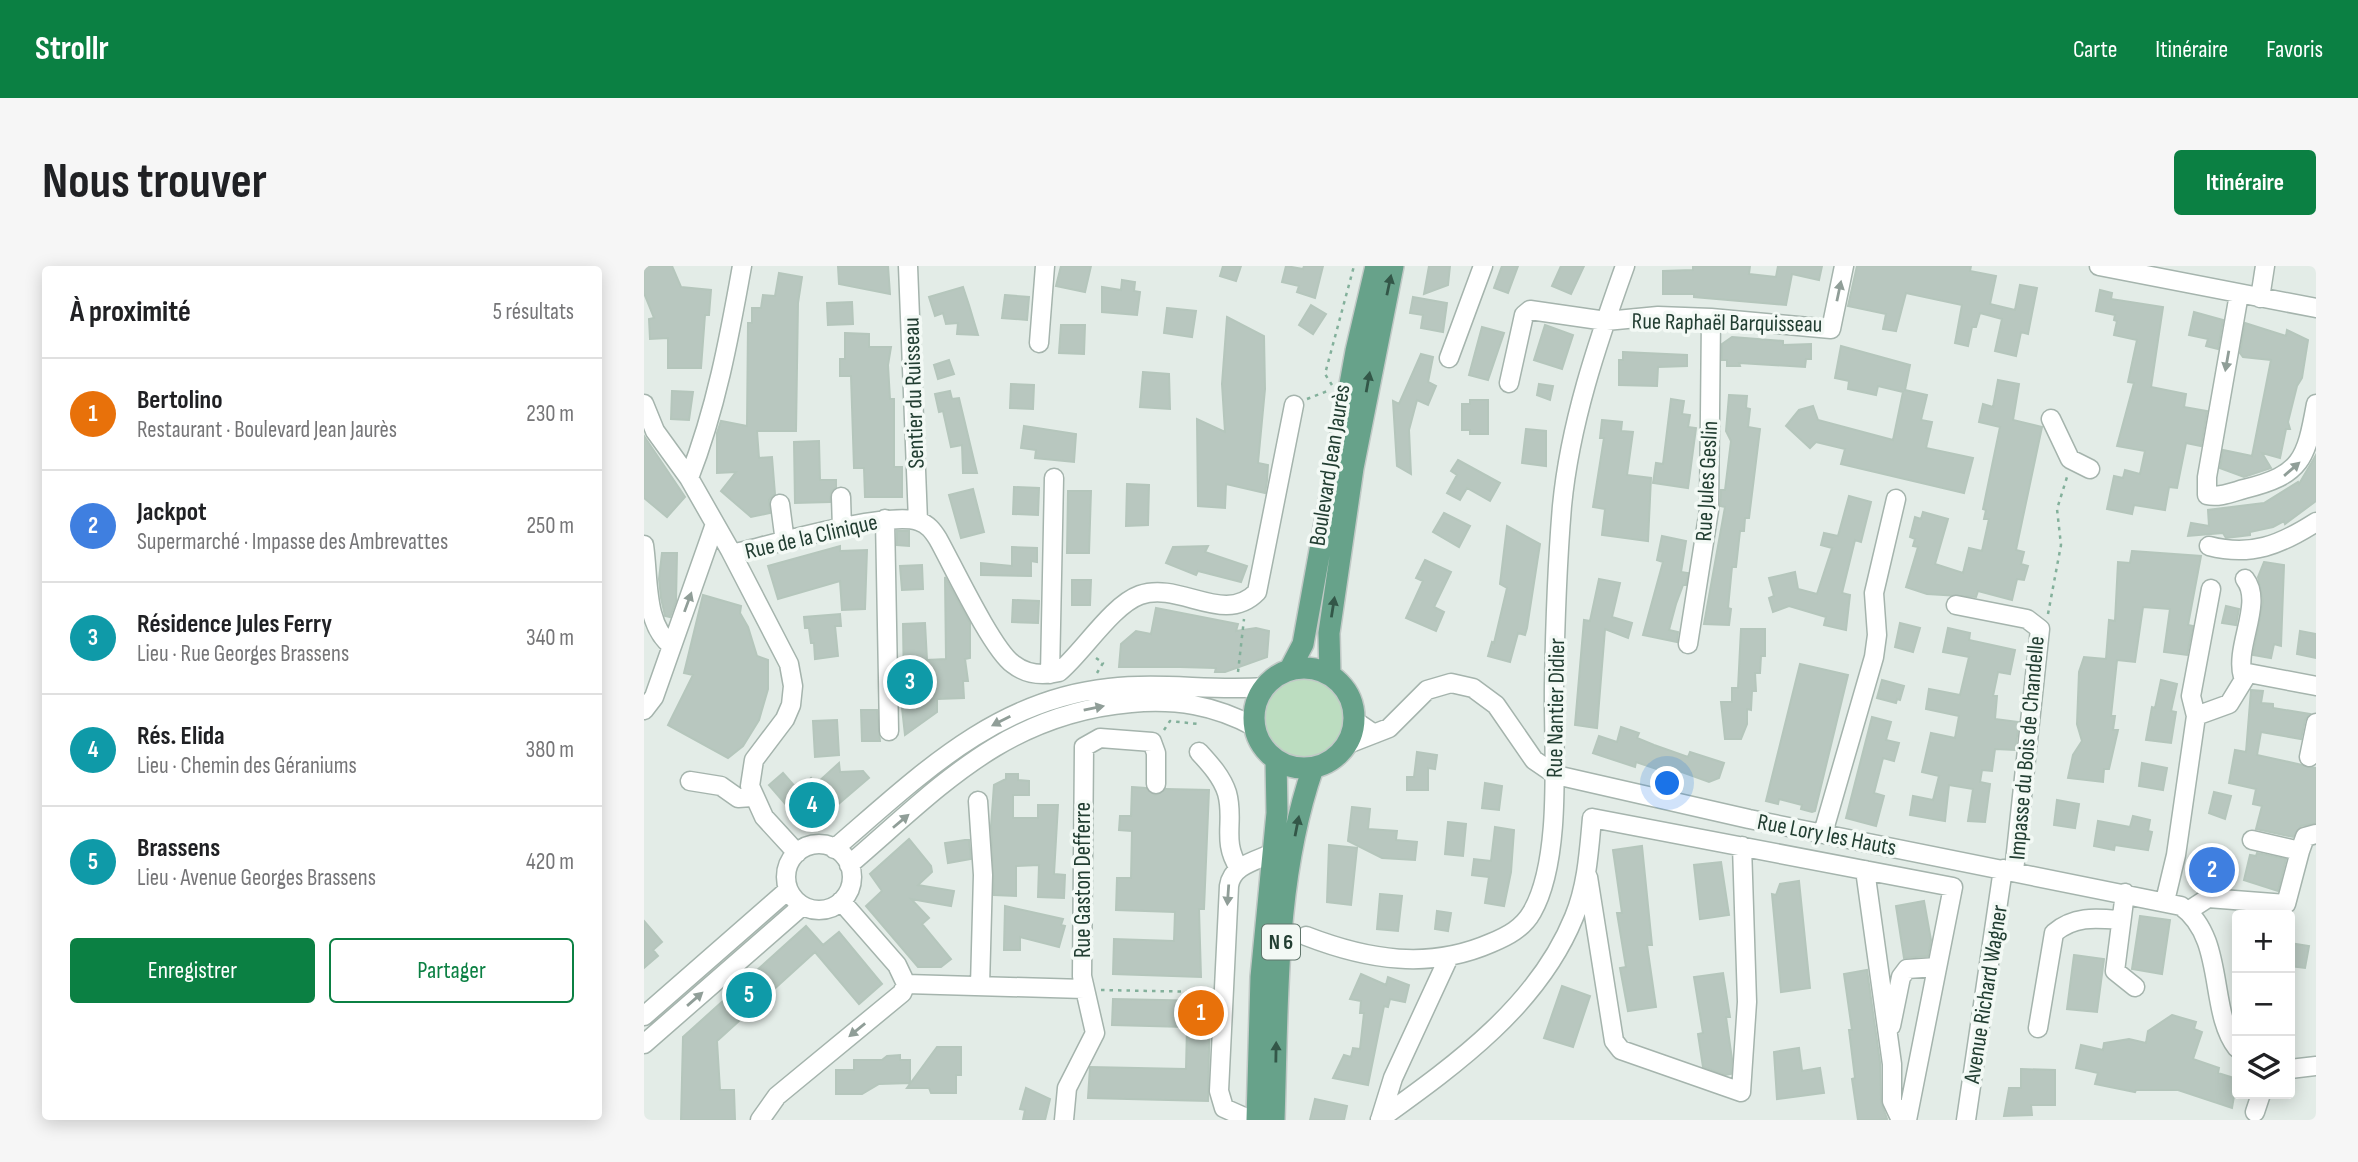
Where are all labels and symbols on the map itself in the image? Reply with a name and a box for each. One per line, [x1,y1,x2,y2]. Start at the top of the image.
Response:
one-way arrow [1383,274,1394,296]
one-way arrow [1833,280,1844,302]
street label: Rue Raphaël Barquisseau [1631,307,1822,339]
street label: Sentier du Ruisseau [897,317,931,469]
one-way arrow [2222,350,2233,372]
one-way arrow [1363,371,1374,393]
street label: Boulevard Jean Jaurès [1303,383,1357,548]
street label: Rue Jules Geslin [1690,420,1724,542]
one-way arrow [2283,461,2301,476]
street label: Rue de la Clinique [742,508,880,566]
one-way arrow [683,592,694,613]
one-way arrow [1328,596,1339,618]
street label: Impasse du Bois de Chandelle [2003,635,2051,861]
street label: Rue Nantier Didier [1541,637,1571,778]
pin: 3 [887,656,933,708]
one-way arrow [1083,702,1105,713]
one-way arrow [991,715,1011,727]
your location [1650,766,1684,800]
pin: 4 [789,779,835,831]
street label: Rue Gaston Defferre [1069,802,1097,958]
street label: Rue Lory les Hauts [1755,808,1899,862]
one-way arrow [892,814,909,829]
one-way arrow [1292,815,1303,837]
pin: 2 [2189,844,2235,896]
one-way arrow [1222,884,1233,906]
street label: Avenue Richard Wagner [1958,903,2014,1086]
road number: N 6 [1262,924,1300,960]
pin: 5 [726,969,772,1021]
pin: 1 [1178,987,1224,1039]
one-way arrow [686,991,704,1007]
one-way arrow [849,1022,866,1037]
one-way arrow [1270,1041,1281,1063]

